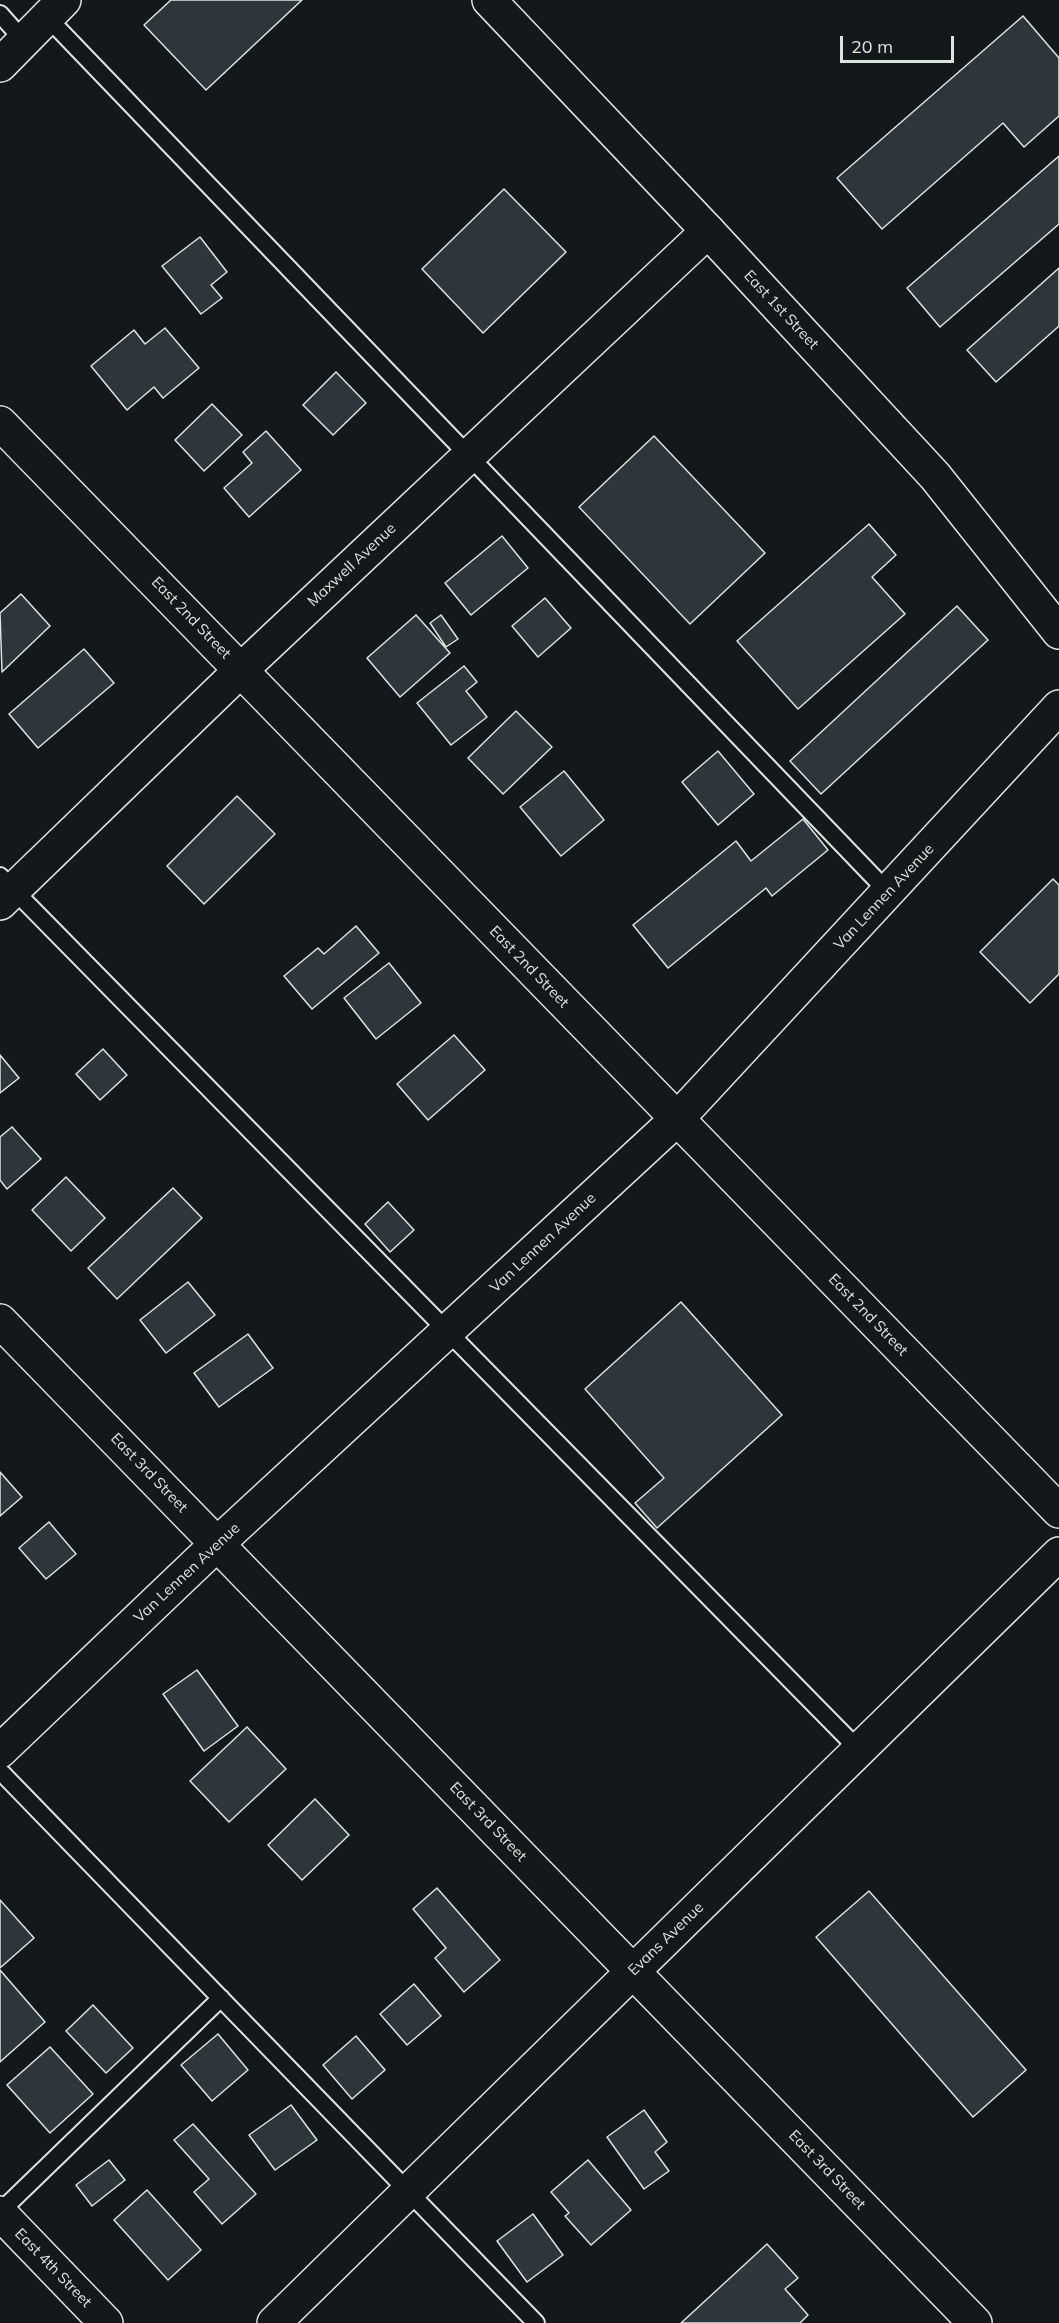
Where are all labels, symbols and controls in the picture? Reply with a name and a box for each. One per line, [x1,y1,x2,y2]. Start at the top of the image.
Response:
scale bar [843,24,957,62]
text: 20 m [851,35,893,58]
street label: East 1st Street [740,267,822,353]
street label: Maxwell Avenue [304,519,400,611]
street label: East 2nd Street [148,573,234,663]
street label: Van Lennen Avenue [830,840,938,954]
street label: East 2nd Street [486,922,572,1012]
street label: Van Lennen Avenue [486,1189,600,1297]
street label: East 2nd Street [825,1270,911,1360]
street label: East 3rd Street [107,1430,191,1516]
street label: Van Lennen Avenue [130,1519,244,1627]
street label: East 3rd Street [446,1779,530,1865]
street label: Evans Avenue [625,1899,707,1979]
street label: East 3rd Street [785,2127,869,2213]
street label: East 4th Street [11,2225,95,2311]

